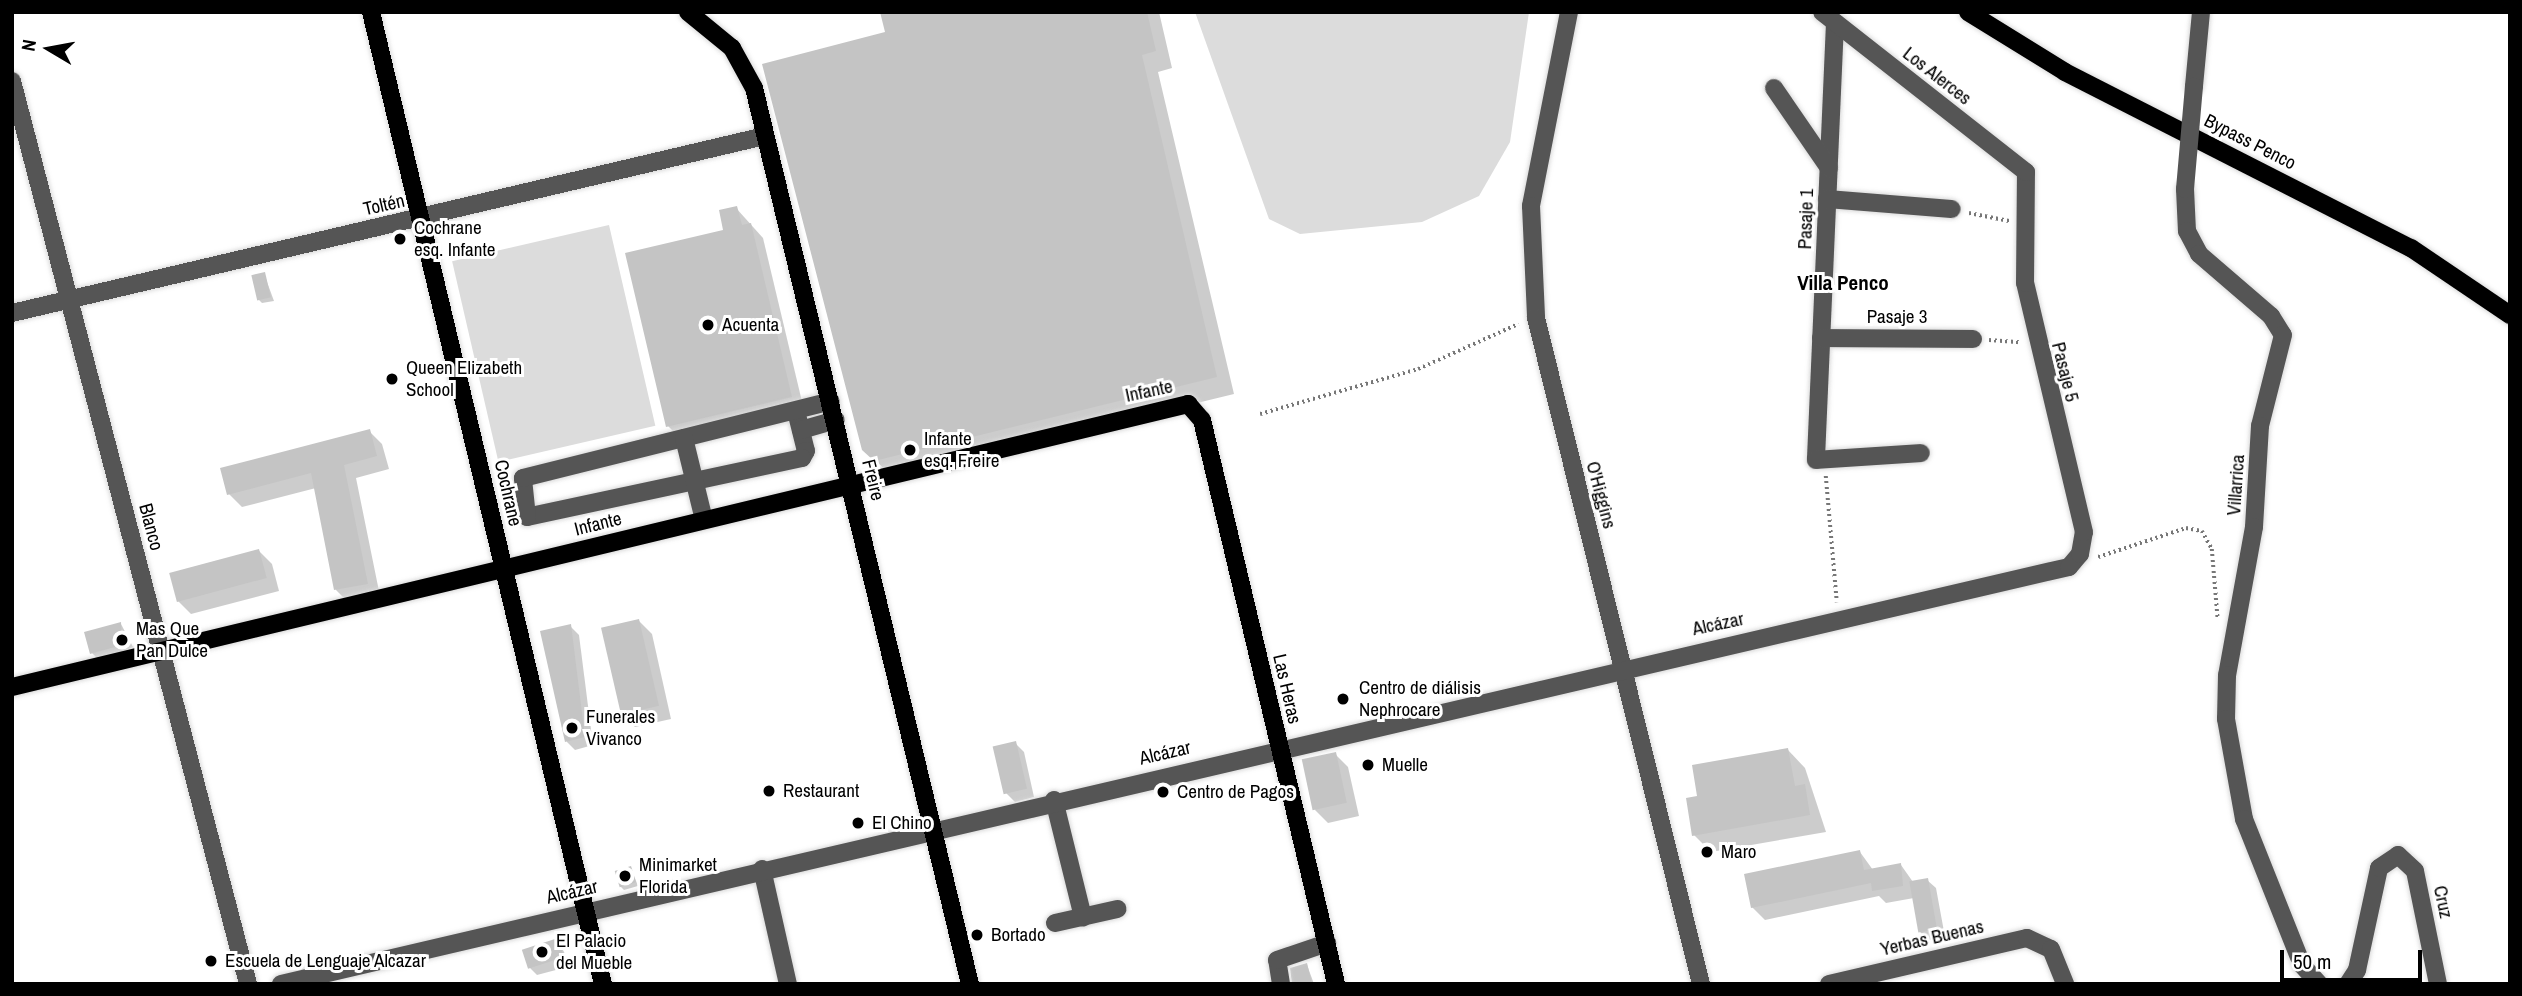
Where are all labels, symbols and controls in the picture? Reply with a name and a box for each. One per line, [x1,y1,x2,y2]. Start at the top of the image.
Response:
north arrow [14,14,84,84]
text: N [15,38,42,53]
street label: Los Alerces [1898,42,1976,110]
street label: Bypass Penco [2200,109,2300,175]
street label: Pasaje 1 [1794,188,1818,250]
street label: Toltén [361,189,407,221]
place label: Cochrane esq. Infante [414,217,495,261]
marker: Cochrane esq. Infante [392,231,408,247]
district label: Villa Penco [1797,270,1889,296]
street label: Pasaje 3 [1867,306,1927,328]
place label: Acuenta [722,314,779,336]
marker: Acuenta [700,317,716,333]
street label: Pasaje 5 [2047,340,2083,404]
place label: Queen Elizabeth School [406,357,522,401]
marker: Queen Elizabeth School [384,371,400,387]
street label: Infante [1123,375,1175,407]
place label: Infante esq. Freire [924,428,999,472]
marker: Infante esq. Freire [902,442,918,458]
street label: Villarrica [2222,454,2250,516]
street label: Freire [857,457,889,503]
street label: Cochrane [489,458,527,528]
street label: O'Higgins [1581,459,1621,531]
street label: Blanco [134,501,168,553]
street label: Infante [572,507,624,541]
street label: Alcázar [1690,607,1746,641]
place label: Mas Que Pan Dulce [136,618,208,662]
marker: Mas Que Pan Dulce [114,632,130,648]
street label: Las Heras [1268,652,1306,726]
place label: Centro de diálisis Nephrocare [1359,677,1481,721]
marker: Centro de diálisis Nephrocare [1333,689,1353,709]
place label: Funerales Vivanco [586,706,655,750]
marker: Funerales Vivanco [564,720,580,736]
street label: Alcázar [1137,736,1193,770]
place label: Muelle [1382,754,1428,776]
marker: Muelle [1360,757,1376,773]
place label: Restaurant [783,780,859,802]
place label: Centro de Pagos [1177,781,1294,803]
marker: Restaurant [761,783,777,799]
marker: Centro de Pagos [1155,784,1171,800]
place label: El Chino [872,812,932,834]
marker: El Chino [850,815,866,831]
place label: Maro [1721,841,1756,863]
marker: Maro [1699,844,1715,860]
place label: Minimarket Florida [639,854,717,898]
marker: Minimarket Florida [617,868,633,884]
street label: Alcázar [544,875,600,909]
street label: Cruz [2428,884,2458,920]
street label: Yerbas Buenas [1878,915,1986,961]
place label: Bortado [991,924,1046,946]
marker: Bortado [969,927,985,943]
place label: El Palacio del Mueble [556,930,632,974]
scale bar [2284,936,2426,980]
marker: El Palacio del Mueble [534,944,550,960]
text: 50 m [2293,947,2331,976]
place label: Escuela de Lenguaje Alcazar [225,950,427,972]
marker: Escuela de Lenguaje Alcazar [203,953,219,969]

